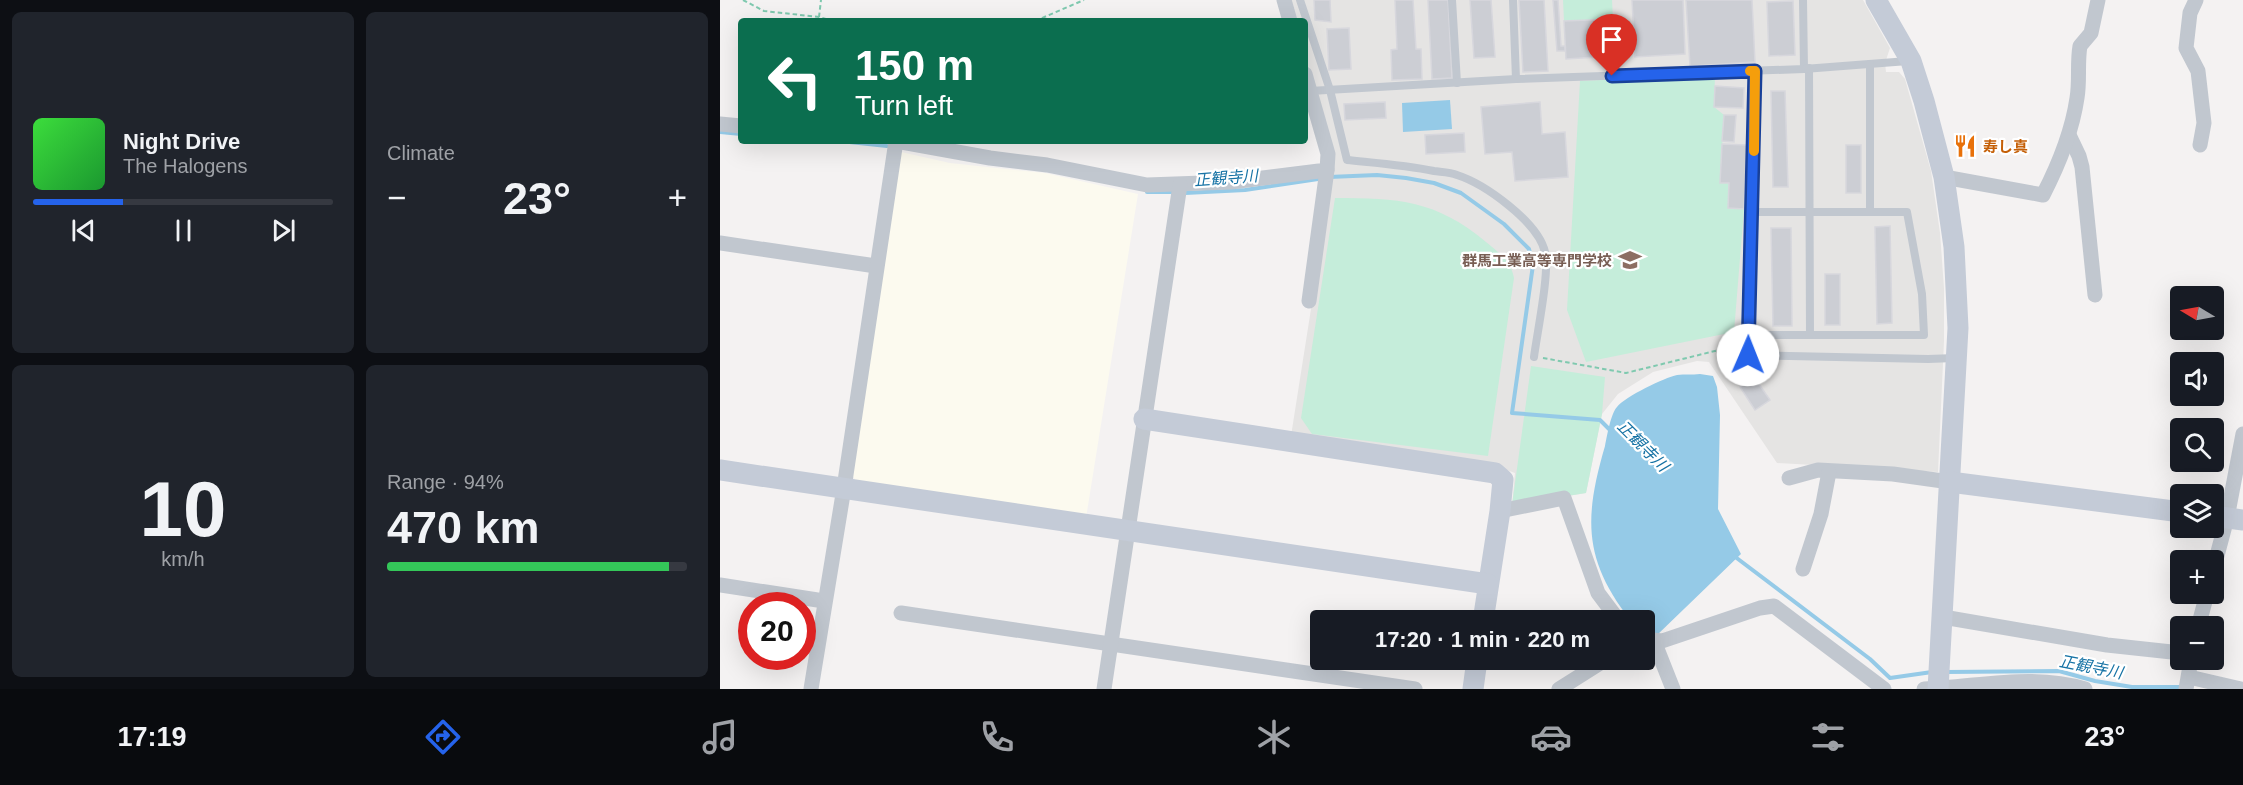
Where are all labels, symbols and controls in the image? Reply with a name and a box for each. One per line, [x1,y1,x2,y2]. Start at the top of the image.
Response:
pin [1586,14,1637,76]
icon: arrive [1595,23,1628,56]
icon: left [756,42,834,120]
text: 150 m [855,42,974,89]
text: Turn left [855,91,953,121]
text: Night Drive [123,129,240,154]
restaurant icon: 寿し真 [1952,133,1978,159]
place label: 寿し真 [1983,138,2028,155]
text: Climate [387,142,455,164]
text: The Halogens [123,155,248,177]
water label: 正観寺川 [1193,167,1261,189]
text: 23° [503,173,571,224]
text: − [387,179,406,216]
text: + [668,179,687,216]
icon: previous [67,214,100,247]
icon: pause [167,214,200,247]
icon: next [267,214,300,247]
school or university icon: 群馬工業高等専門学校 [1617,247,1643,273]
place label: 群馬工業高等専門学校 [1462,252,1612,269]
north arrow [2170,286,2224,340]
map controls [2170,286,2224,670]
position arrow [1716,323,1780,387]
button: sound [2170,352,2224,406]
water label: 正観寺川 [1614,417,1673,476]
button: search [2170,418,2224,472]
text: 10 [140,465,226,553]
text: Range · 94% [387,471,504,493]
button: layers [2170,484,2224,538]
text: 470 km [387,502,540,553]
text: km/h [161,548,205,570]
button: + [2170,550,2224,604]
speed limit sign: 20 [738,592,816,670]
button: − [2170,616,2224,670]
text: 17:20 · 1 min · 220 m [1375,627,1590,652]
water label: 正観寺川 [2058,653,2126,682]
icon: directions [422,716,464,758]
icon: music [699,716,741,758]
icon: phone [976,716,1018,758]
icon: climate [1253,716,1295,758]
icon: car [1530,716,1572,758]
icon: filters [1807,716,1849,758]
text: 17:19 [118,722,187,752]
text: 23° [2085,722,2125,752]

